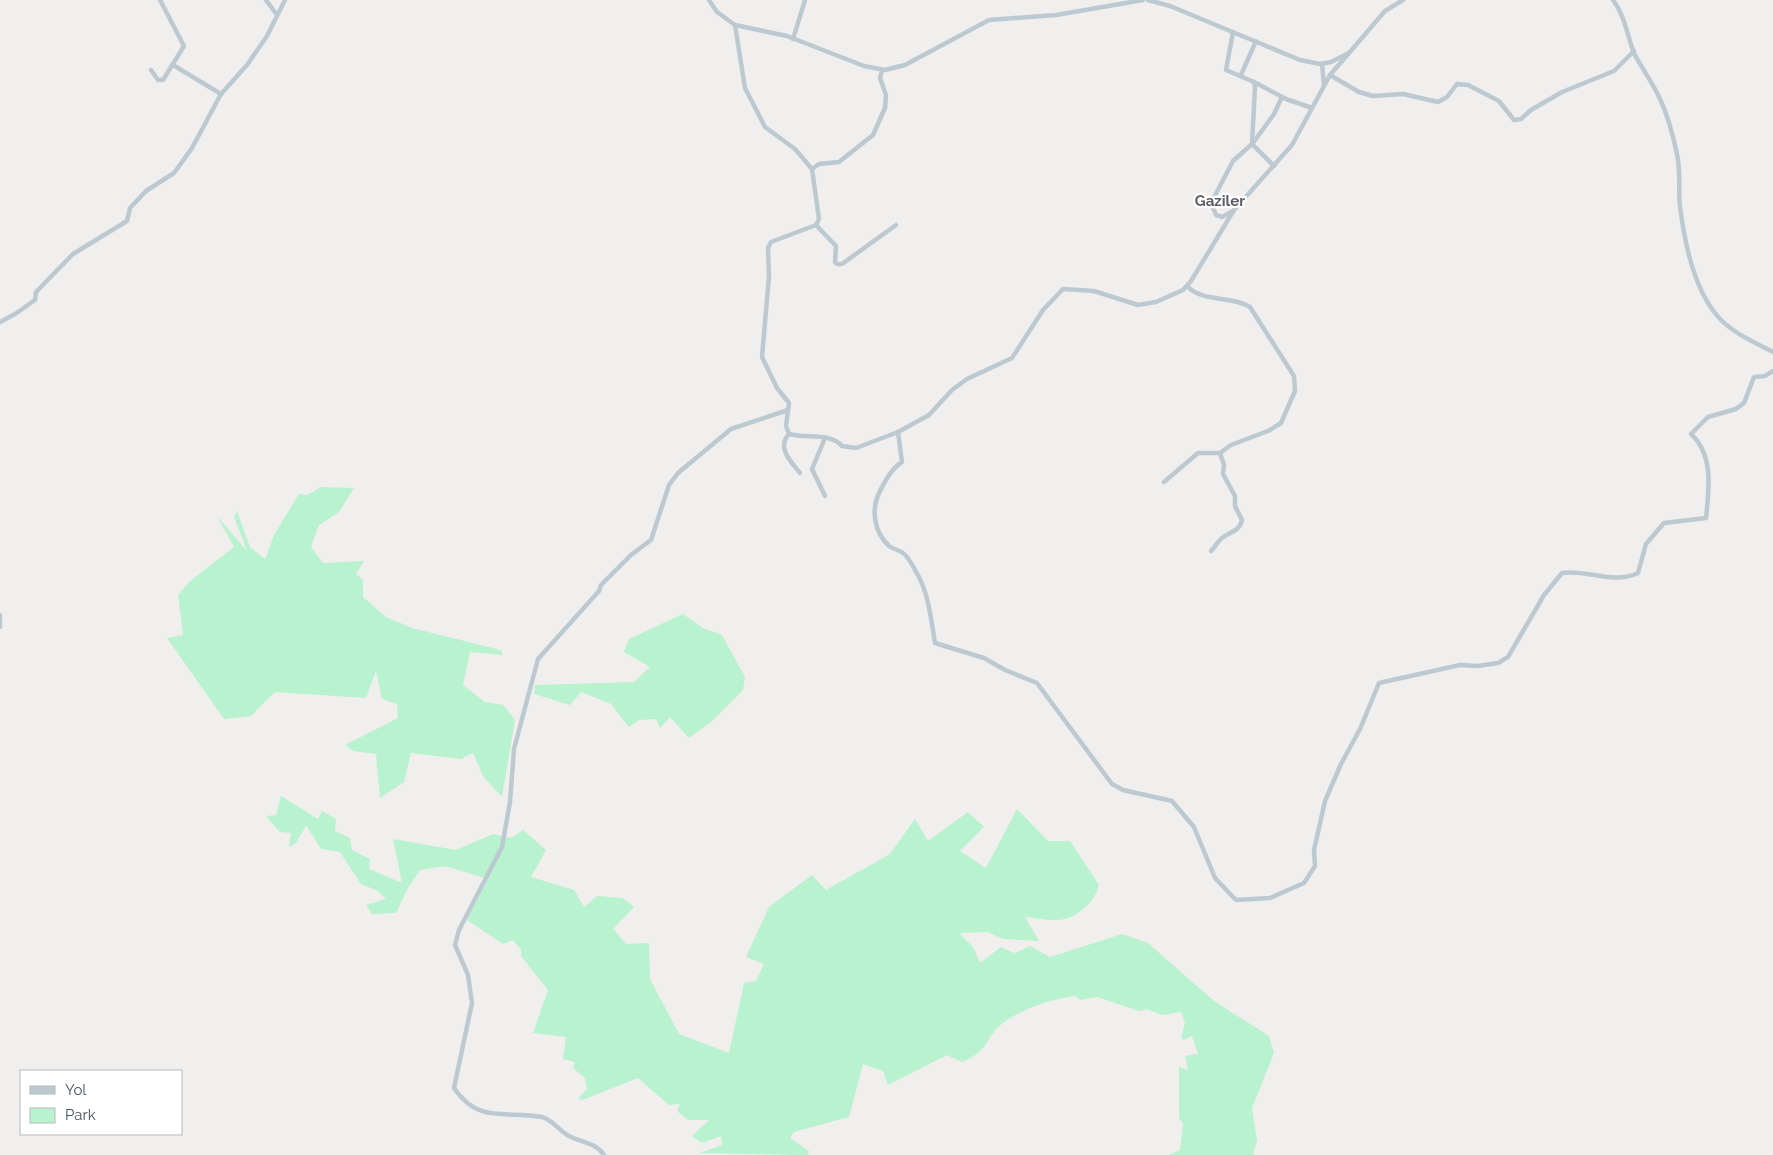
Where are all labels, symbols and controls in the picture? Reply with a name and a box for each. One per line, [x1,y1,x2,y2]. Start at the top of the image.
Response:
district label: Gaziler [1195,192,1245,210]
legend [20,1070,182,1135]
text: Yol [65,1081,87,1099]
text: Park [65,1106,96,1124]

